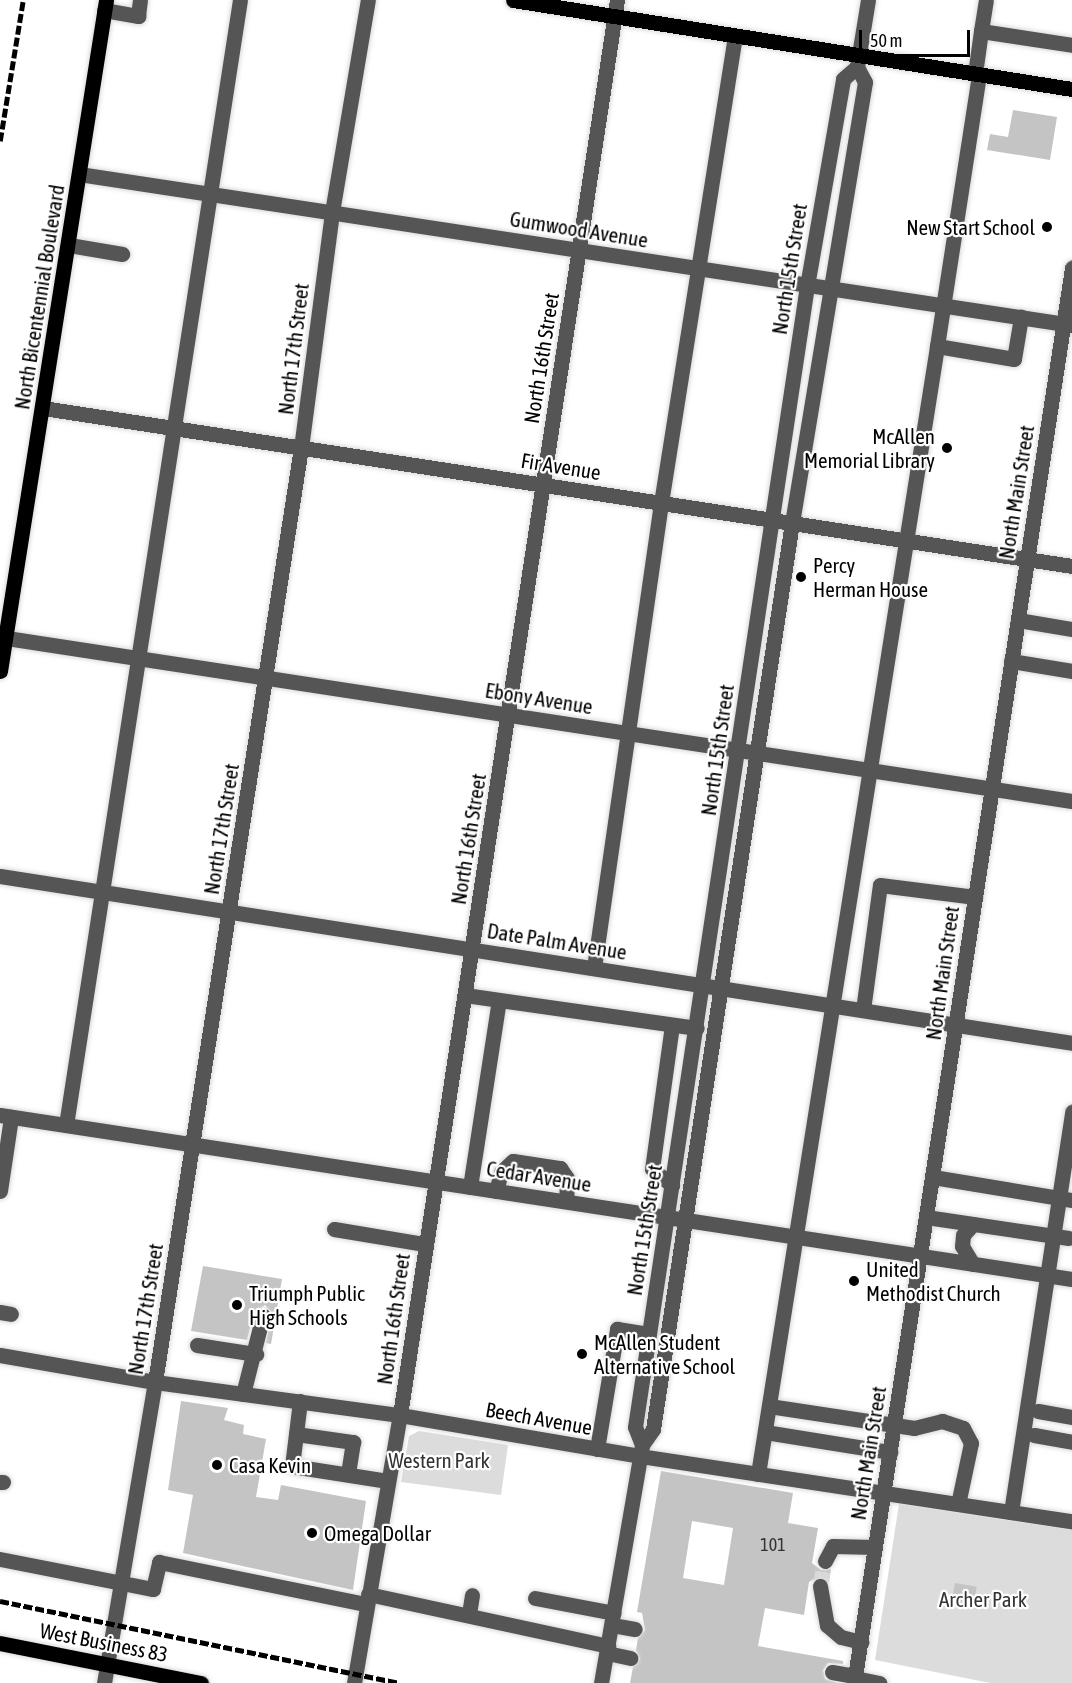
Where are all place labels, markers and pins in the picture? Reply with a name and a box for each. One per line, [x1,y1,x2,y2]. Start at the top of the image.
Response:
place label: New Start School [906,214,1035,240]
marker: New Start School [1040,220,1054,234]
place label: McAllen Memorial Library [804,423,935,473]
marker: McAllen Memorial Library [940,441,954,455]
place label: Percy Herman House [813,552,928,602]
marker: Percy Herman House [794,570,808,584]
place label: United Methodist Church [866,1256,1001,1306]
marker: United Methodist Church [847,1274,861,1288]
place label: Triumph Public High Schools [249,1280,365,1330]
marker: Triumph Public High Schools [230,1298,244,1312]
place label: McAllen Student Alternative School [594,1329,735,1379]
marker: McAllen Student Alternative School [575,1347,589,1361]
place label: Casa Kevin [229,1452,311,1478]
marker: Casa Kevin [210,1458,224,1472]
place label: Omega Dollar [324,1520,431,1546]
marker: Omega Dollar [305,1526,319,1540]

